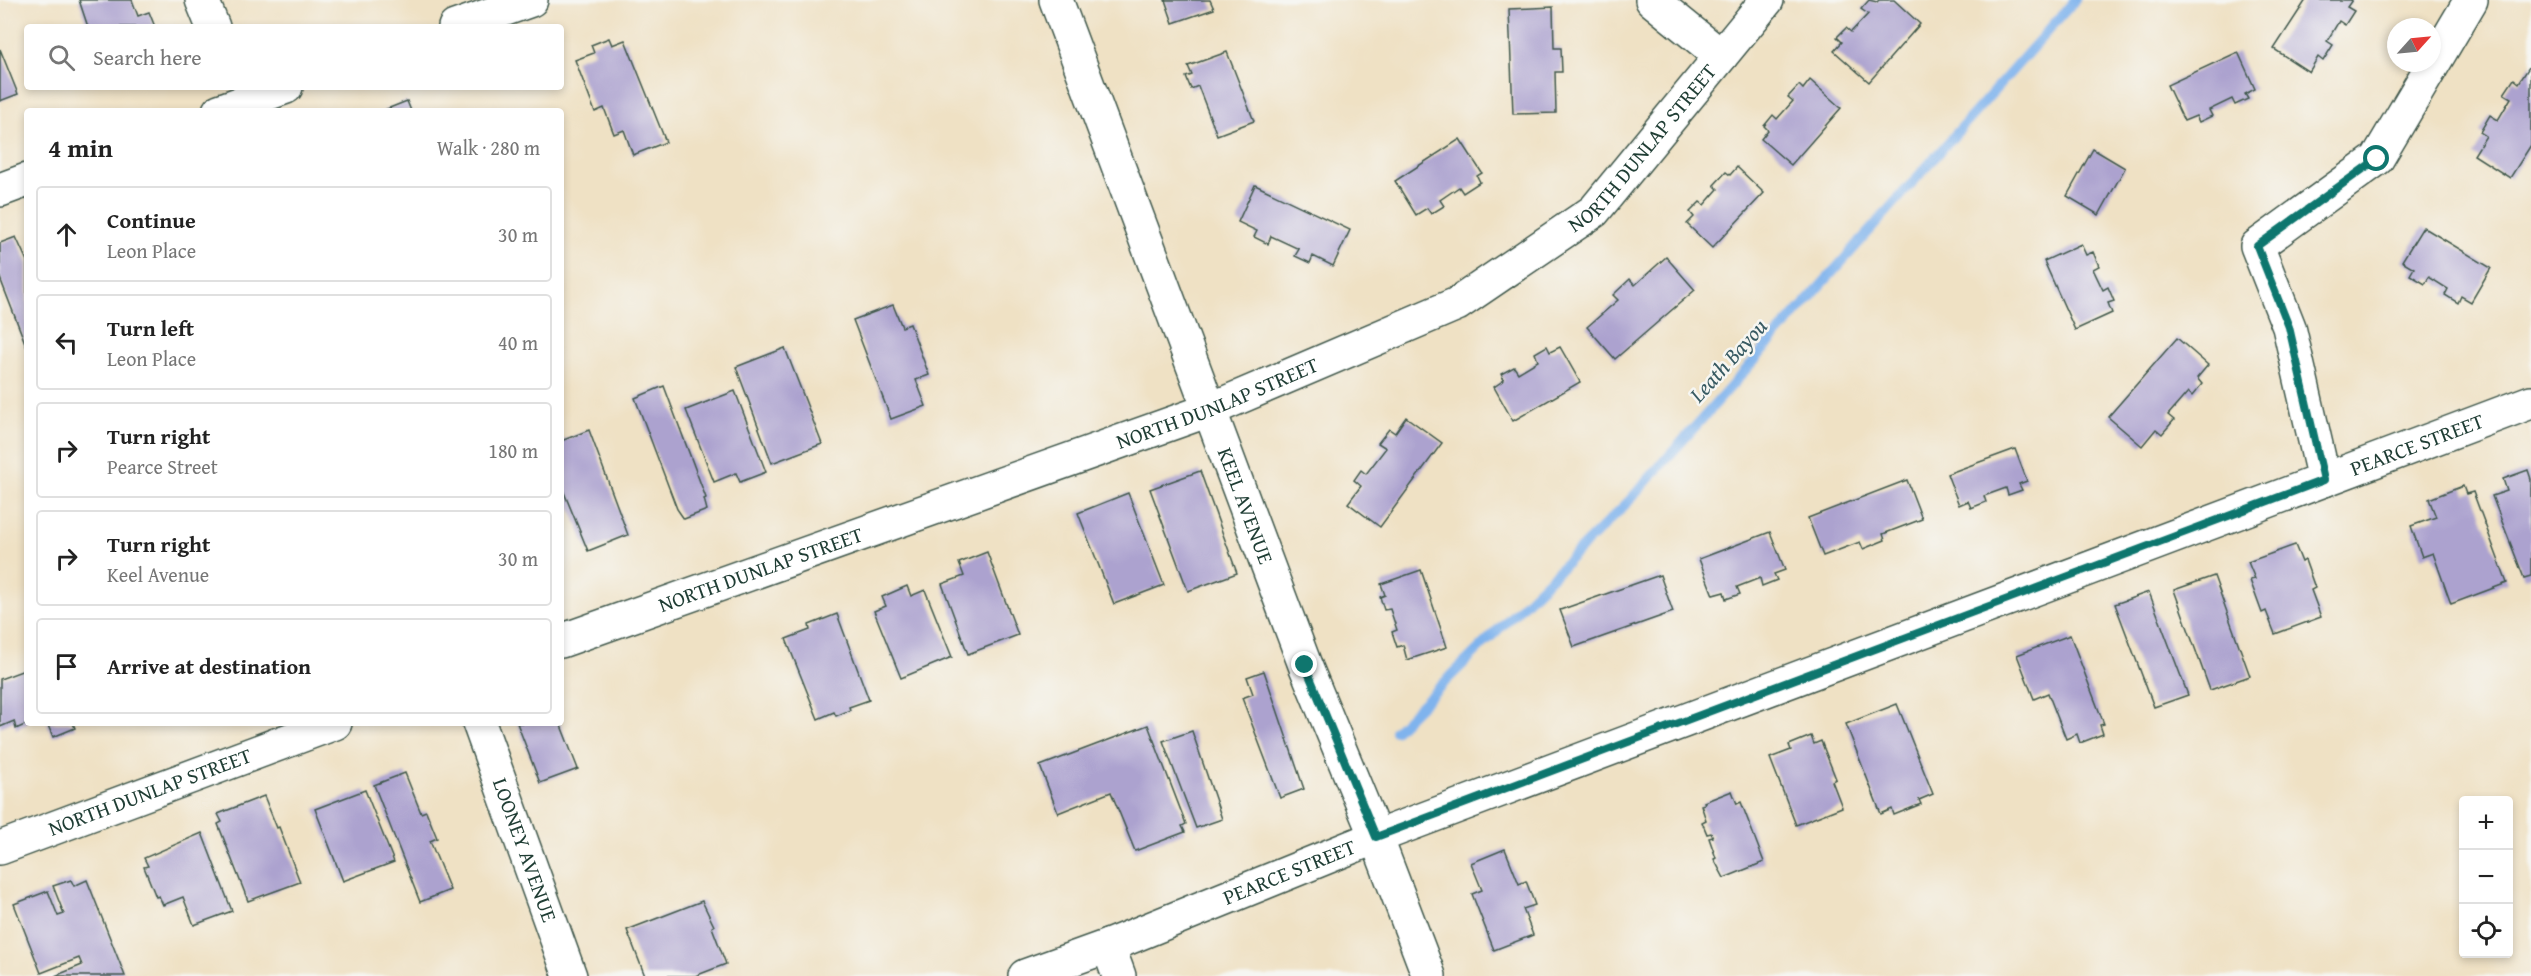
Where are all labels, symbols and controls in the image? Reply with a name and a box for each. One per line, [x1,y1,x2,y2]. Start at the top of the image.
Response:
north arrow [2387,18,2441,72]
search box [24,24,564,90]
icon: search [45,41,78,74]
text: Search here [93,41,202,73]
street label: NORTH DUNLAP STREET [1561,57,1724,240]
text: 4 min [48,128,113,167]
text: Walk · 280 m [437,133,540,162]
route start [2363,145,2389,171]
text: Continue [107,204,196,236]
icon: ahead [50,218,83,251]
text: 30 m [498,220,538,249]
text: Leon Place [107,236,196,265]
water label: Leath Bayou [1681,311,1775,410]
text: Turn left [107,312,194,344]
icon: left [50,326,83,359]
text: 40 m [498,328,538,357]
text: Leon Place [107,344,196,373]
street label: NORTH DUNLAP STREET [1112,349,1323,457]
street label: PEARCE STREET [2346,405,2488,484]
text: Turn right [107,420,210,452]
icon: right [50,434,83,467]
text: 180 m [488,436,538,465]
street label: KEEL AVENUE [1210,443,1282,569]
text: Pearce Street [107,452,218,481]
street label: NORTH DUNLAP STREET [654,519,867,620]
text: Turn right [107,528,210,560]
icon: right [50,542,83,575]
text: 30 m [498,544,538,573]
text: Keel Avenue [107,560,209,589]
icon: arrive [50,650,83,683]
text: Arrive at destination [107,650,311,682]
route end [1291,651,1317,677]
street label: NORTH DUNLAP STREET [44,739,256,844]
street label: LOONEY AVENUE [485,774,565,927]
map controls [2459,796,2513,958]
button: + [2459,796,2513,850]
street label: PEARCE STREET [1218,831,1360,913]
button: − [2459,850,2513,904]
button: locate [2459,904,2513,958]

